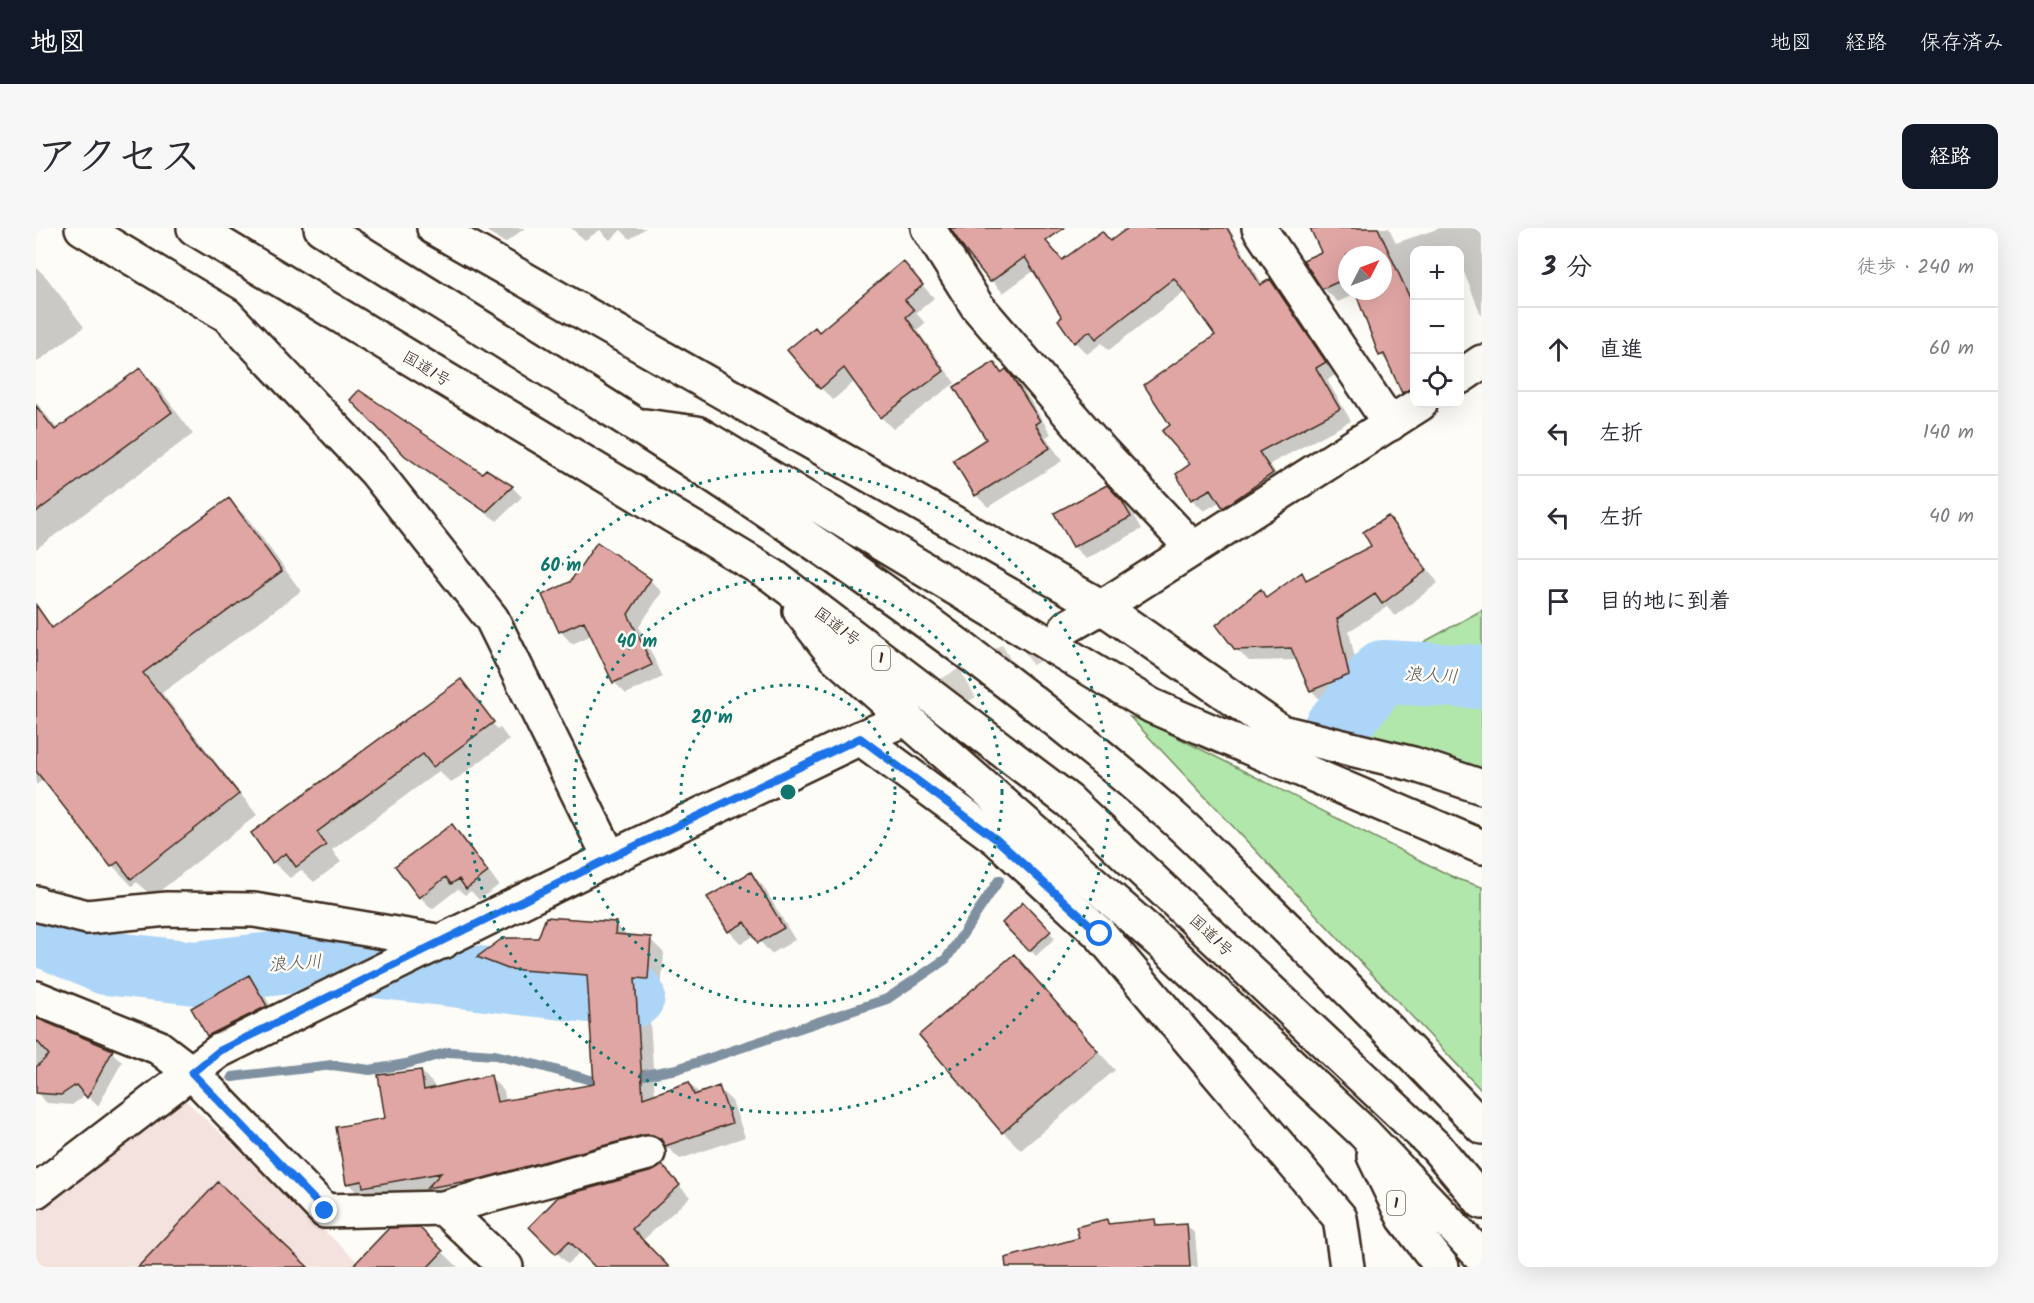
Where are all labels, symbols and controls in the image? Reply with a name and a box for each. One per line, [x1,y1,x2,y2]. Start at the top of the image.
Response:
text: 地図 [30,21,86,66]
text: 地図 [1770,27,1812,60]
text: 経路 [1845,27,1887,60]
text: 保存済み [1920,27,2004,60]
button: 経路 [1902,124,1998,189]
text: アクセス [36,125,201,192]
north arrow [1338,246,1392,300]
map controls [1410,246,1464,408]
button: + [1410,246,1464,300]
text: 3 分 [1542,247,1592,289]
text: 徒歩 · 240 m [1857,252,1974,284]
button: − [1410,300,1464,354]
icon: ahead [1542,333,1575,366]
text: 直進 [1599,333,1643,368]
text: 60 m [1929,333,1974,365]
street label: 国道1号 [397,345,455,394]
button: locate [1410,354,1464,408]
icon: left [1542,417,1575,450]
text: 左折 [1599,417,1643,452]
text: 140 m [1923,417,1974,449]
icon: left [1542,501,1575,534]
text: 左折 [1599,501,1643,536]
text: 40 m [1929,501,1974,533]
text: 60 m [541,552,582,581]
icon: arrive [1542,585,1575,618]
text: 目的地に到着 [1599,585,1731,620]
street label: 国道1号 [808,601,866,653]
text: 40 m [617,628,658,657]
road number: 1 [872,646,890,670]
water label: 浪人川 [1403,661,1459,692]
text: 20 m [691,704,733,733]
centre of rings [778,782,798,802]
street label: 国道1号 [1183,909,1239,963]
route start [1086,920,1112,946]
water label: 浪人川 [267,948,323,981]
road number: 1 [1387,1191,1405,1215]
route end [311,1197,337,1223]

